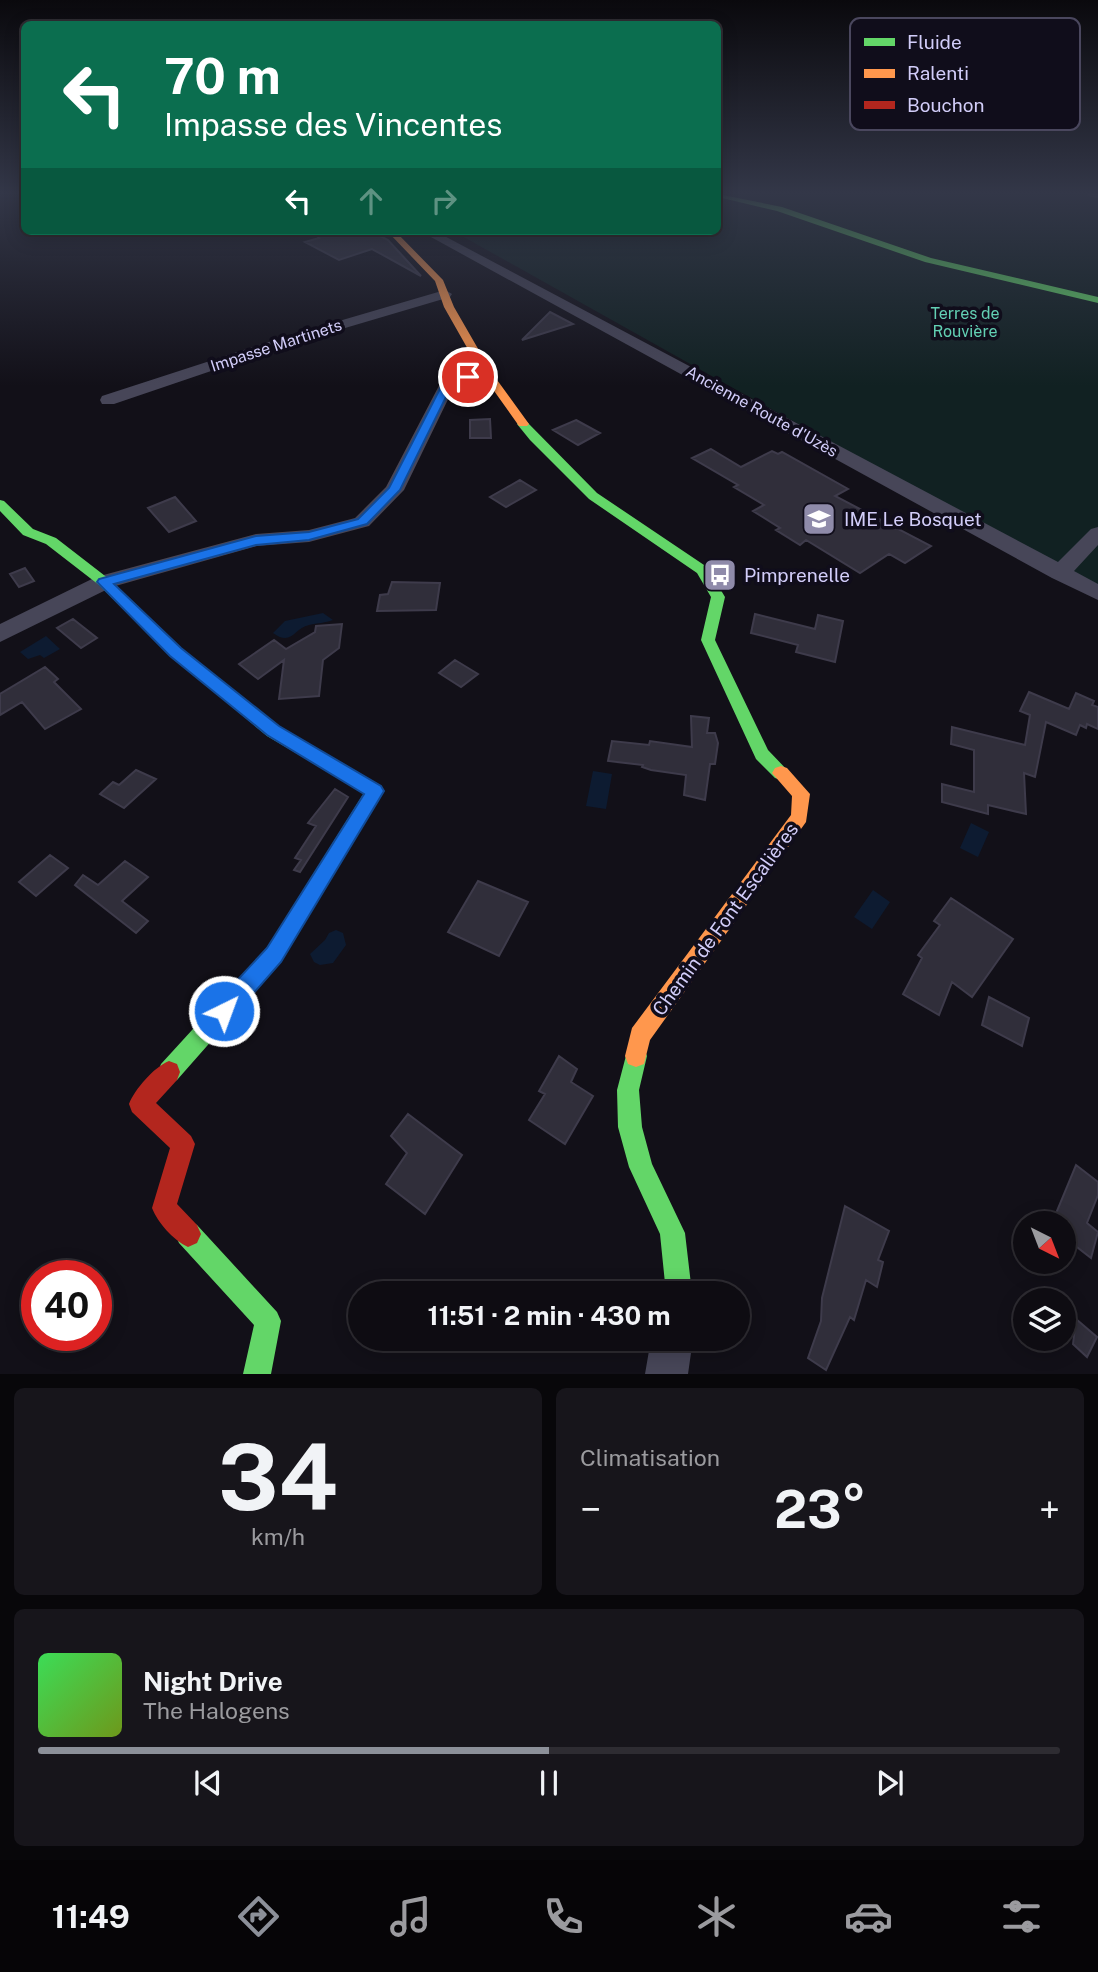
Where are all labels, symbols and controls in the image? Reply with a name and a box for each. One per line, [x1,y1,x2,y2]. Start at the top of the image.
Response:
legend [850,18,1080,130]
text: Fluide [907,31,962,53]
text: 70 m [164,47,281,105]
icon: left [49,49,140,140]
text: Ralenti [907,62,969,84]
text: Bouchon [907,94,984,116]
text: Impasse des Vincentes [164,106,503,143]
icon: left [279,182,317,220]
icon: ahead [352,182,390,220]
icon: right [425,182,463,220]
park label: Terres de Rouvière [930,304,1000,341]
street label: Impasse Martinets [208,315,344,376]
pin [438,347,498,407]
icon: arrive [449,358,487,396]
street label: Ancienne Route d'Uzès [683,362,841,461]
school or university icon: IME Le Bosquet [800,500,838,538]
place label: IME Le Bosquet [844,508,982,530]
bus stop icon: Pimprenelle [701,556,739,594]
place label: Pimprenelle [744,564,850,586]
street label: Chemin de Font Escalières [648,818,802,1020]
position arrow [187,974,261,1048]
north arrow [1013,1211,1076,1274]
map controls [1013,1211,1076,1351]
speed limit sign: 40 [21,1260,112,1351]
button: layers [1013,1288,1076,1351]
text: 11:51 · 2 min · 430 m [428,1300,670,1331]
text: 34 [218,1424,338,1530]
text: Climatisation [580,1444,720,1471]
text: 23° [774,1479,866,1540]
text: − [580,1487,601,1532]
text: + [1039,1487,1060,1532]
text: km/h [251,1523,305,1550]
text: Night Drive [143,1666,283,1697]
text: The Halogens [143,1697,290,1724]
icon: previous [189,1764,227,1802]
icon: pause [530,1764,568,1802]
icon: next [871,1764,909,1802]
icon: directions [234,1892,283,1941]
icon: music [386,1892,435,1941]
icon: phone [539,1892,588,1941]
icon: climate [692,1892,741,1941]
icon: car [844,1892,893,1941]
icon: filters [997,1892,1046,1941]
text: 11:49 [52,1898,130,1935]

